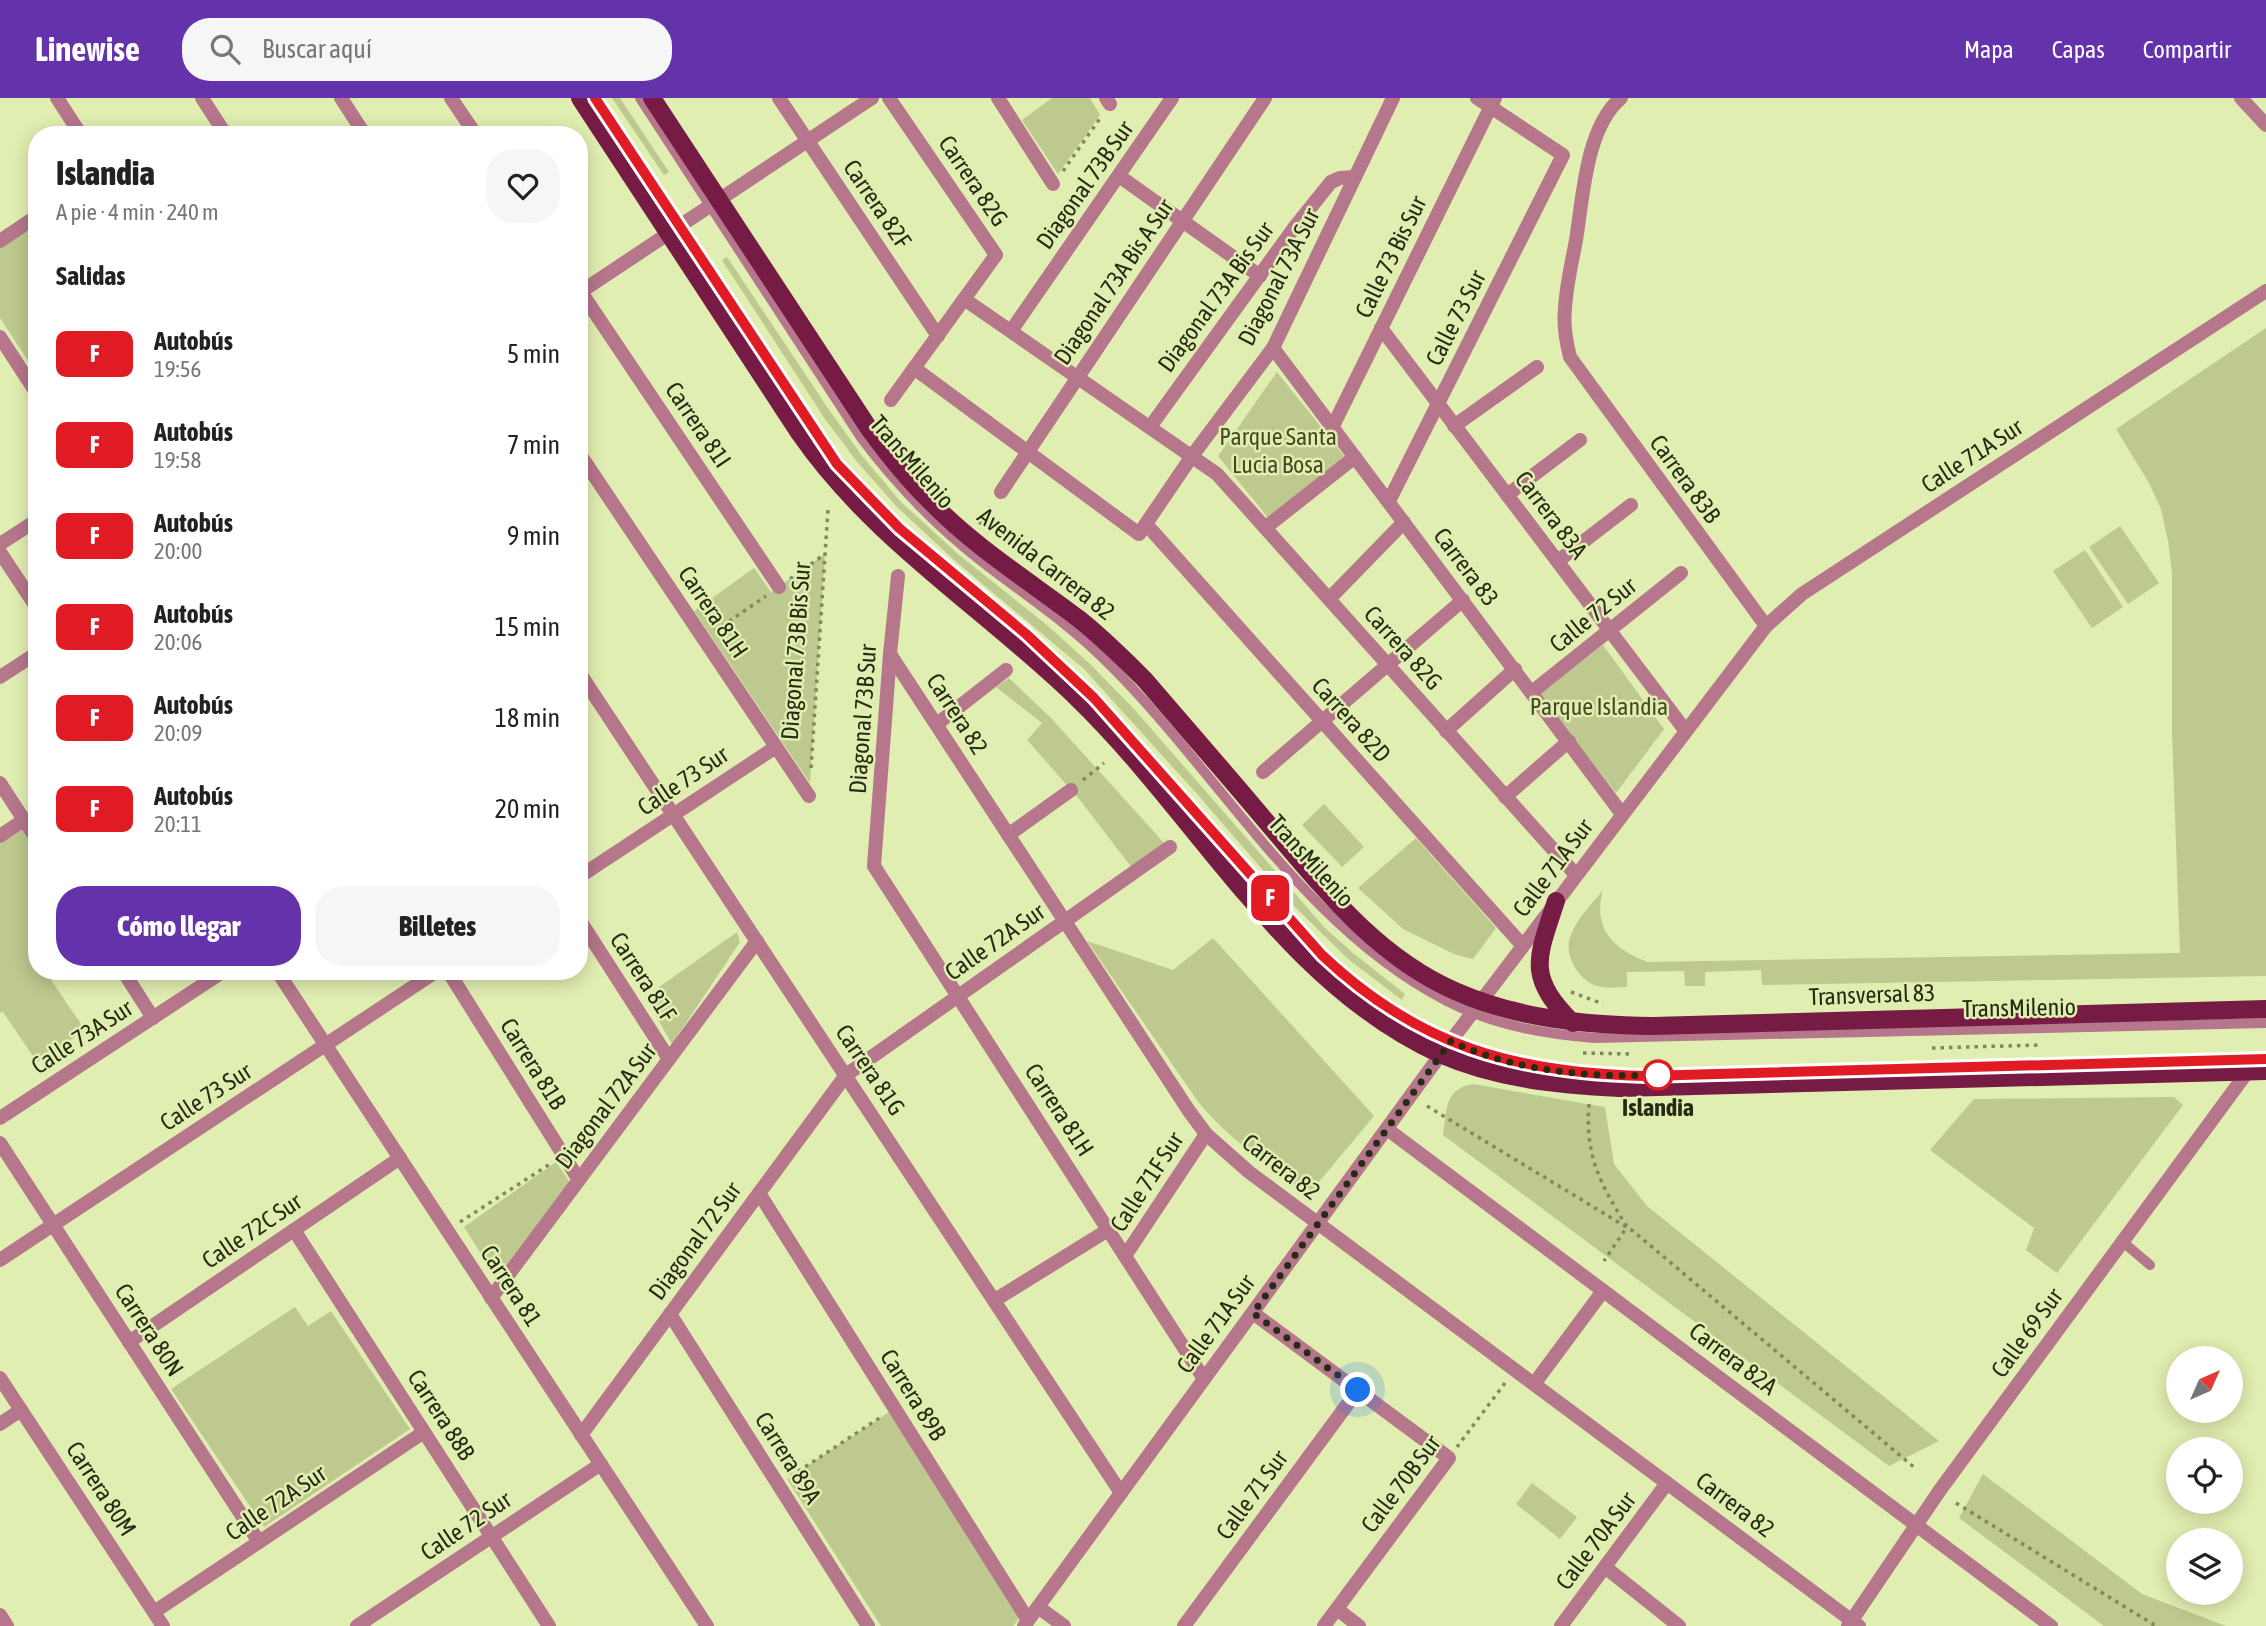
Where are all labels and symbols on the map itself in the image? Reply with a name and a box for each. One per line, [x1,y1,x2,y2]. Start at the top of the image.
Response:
street label: Diagonal 73B Sur [1031,115,1139,254]
street label: Carrera 82G [933,130,1014,231]
street label: Carrera 82F [838,155,917,253]
street label: Calle 73 Bis Sur [1350,191,1432,322]
street label: Diagonal 73A Bis A Sur [1048,193,1179,370]
street label: Diagonal 73A Sur [1232,203,1325,350]
street label: Diagonal 73A Bis Sur [1152,216,1280,377]
street label: Calle 73 Sur [1420,265,1491,370]
street label: Carrera 81I [660,377,737,472]
street label: TransMilenio [865,410,960,514]
street label: Calle 71A Sur [1916,412,2028,498]
park label: Parque Santa Lucia Bosa [1219,423,1337,478]
street label: Carrera 83B [1645,430,1727,528]
street label: Carrera 83A [1510,466,1593,564]
street label: Avenida Carrera 82 [973,502,1120,625]
street label: Carrera 83 [1428,522,1504,611]
street label: Diagonal 73B Bis Sur [776,560,815,741]
street label: Carrera 81H [673,561,754,663]
street label: Calle 72 Sur [1544,571,1642,658]
street label: Carrera 82G [1359,600,1448,695]
street label: Diagonal 73B Sur [844,642,881,795]
street label: Carrera 82 [921,668,993,759]
street label: Carrera 82D [1307,672,1396,767]
park label: Parque Islandia [1530,693,1668,720]
street label: Calle 73 Sur [632,740,734,821]
street label: TransMilenio [1263,809,1360,912]
street label: Calle 71A Sur [1507,813,1599,922]
line badge: F [1247,875,1293,921]
street label: Calle 72A Sur [940,897,1050,986]
street label: Carrera 81F [605,927,682,1026]
street label: Transversal 83 [1808,979,1936,1010]
street label: Calle 73A Sur [26,993,138,1079]
street label: TransMilenio [1962,993,2076,1022]
street label: Carrera 81B [495,1013,572,1115]
street label: Carrera 81G [830,1019,911,1120]
street label: Diagonal 72A Sur [550,1037,662,1174]
street label: Calle 73 Sur [155,1057,257,1136]
street label: Carrera 81H [1020,1059,1099,1161]
marker: Islandia [1643,1060,1673,1090]
place label: Islandia [1622,1094,1694,1121]
street label: Calle 71F Sur [1105,1126,1189,1236]
street label: Carrera 82 [1237,1128,1325,1205]
street label: Diagonal 72 Sur [643,1176,747,1305]
street label: Calle 72C Sur [197,1187,307,1274]
street label: Carrera 81 [475,1240,547,1331]
street label: Calle 71A Sur [1171,1269,1261,1378]
street label: Carrera 80N [110,1278,189,1381]
street label: Calle 69 Sur [1985,1282,2068,1382]
street label: Carrera 82A [1684,1317,1782,1400]
street label: Carrera 89B [875,1344,952,1446]
north arrow [2166,1346,2244,1423]
street label: Carrera 88B [402,1365,481,1465]
your location [1340,1372,1375,1407]
street label: Carrera 89A [750,1407,827,1509]
street label: Calle 70B Sur [1355,1429,1446,1538]
street label: Carrera 80M [61,1437,142,1541]
street label: Calle 71 Sur [1210,1444,1293,1544]
street label: Calle 72A Sur [221,1459,332,1546]
street label: Carrera 82 [1691,1467,1780,1543]
street label: Calle 72 Sur [415,1485,517,1566]
street label: Calle 70A Sur [1550,1486,1642,1595]

